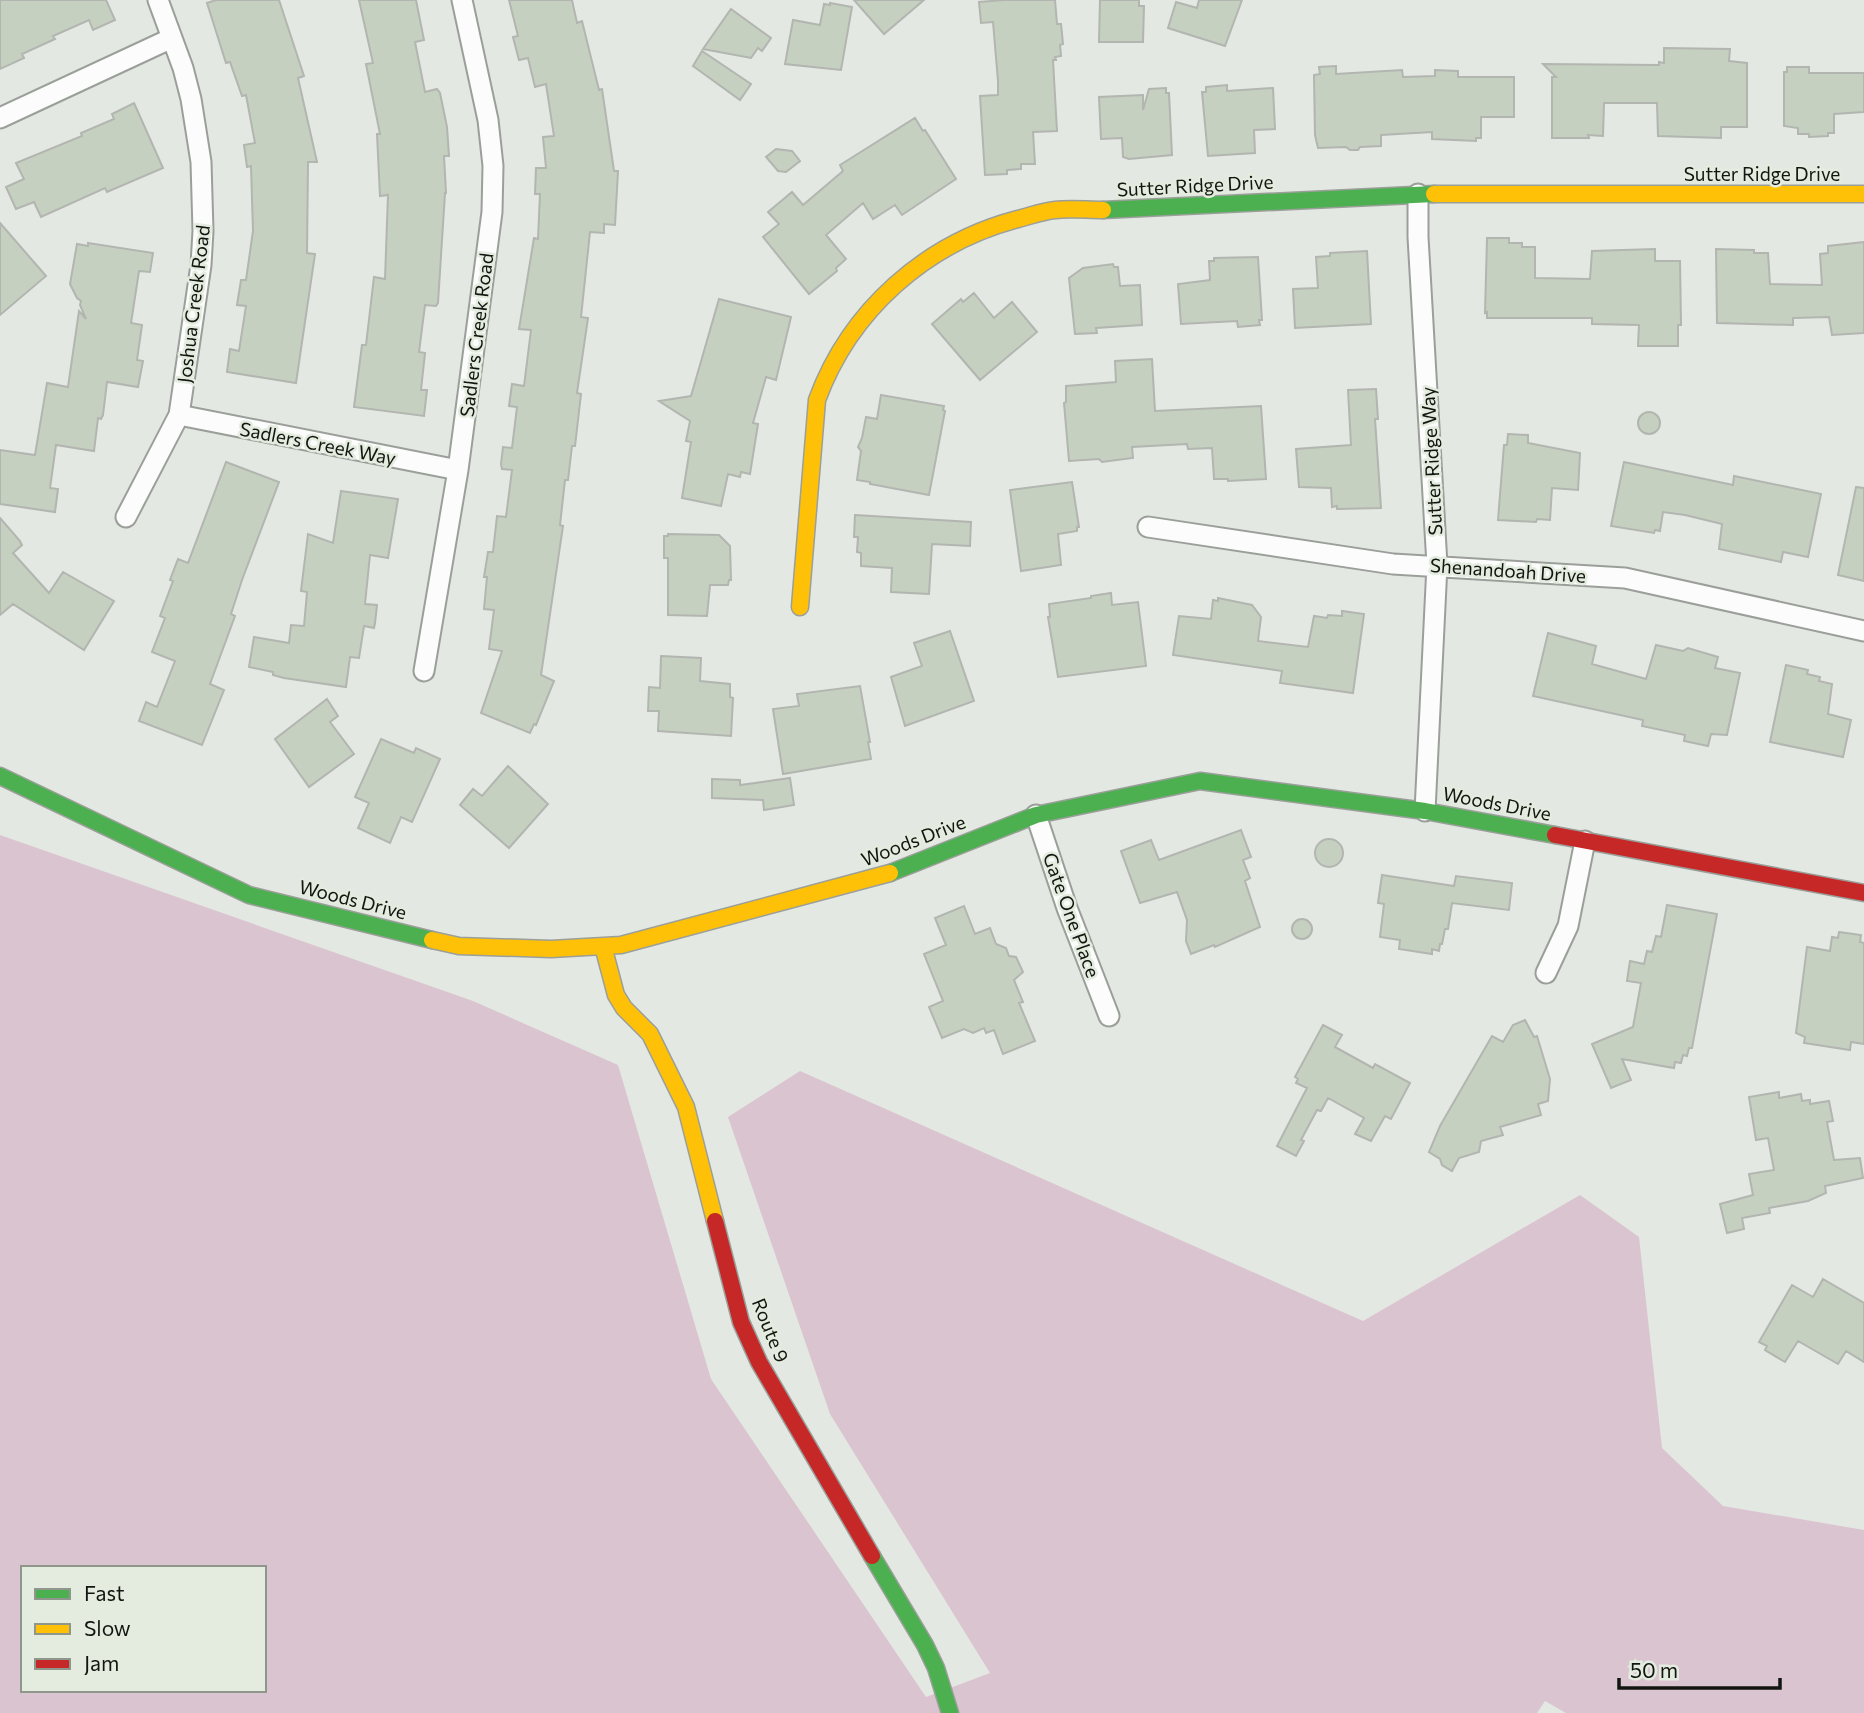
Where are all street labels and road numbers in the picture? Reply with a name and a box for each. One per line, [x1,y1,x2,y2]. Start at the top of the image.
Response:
street label: Sutter Ridge Drive [1684,162,1840,185]
street label: Sutter Ridge Drive [1116,169,1274,201]
street label: Joshua Creek Road [172,224,214,384]
street label: Sadlers Creek Road [455,252,497,418]
street label: Sutter Ridge Way [1416,386,1446,536]
street label: Sadlers Creek Way [238,417,398,469]
street label: Shenandoah Drive [1429,553,1587,587]
street label: Woods Drive [1441,781,1553,825]
street label: Woods Drive [858,810,968,870]
street label: Gate One Place [1039,849,1105,981]
street label: Woods Drive [297,875,409,923]
street label: Route 9 [748,1295,794,1365]

